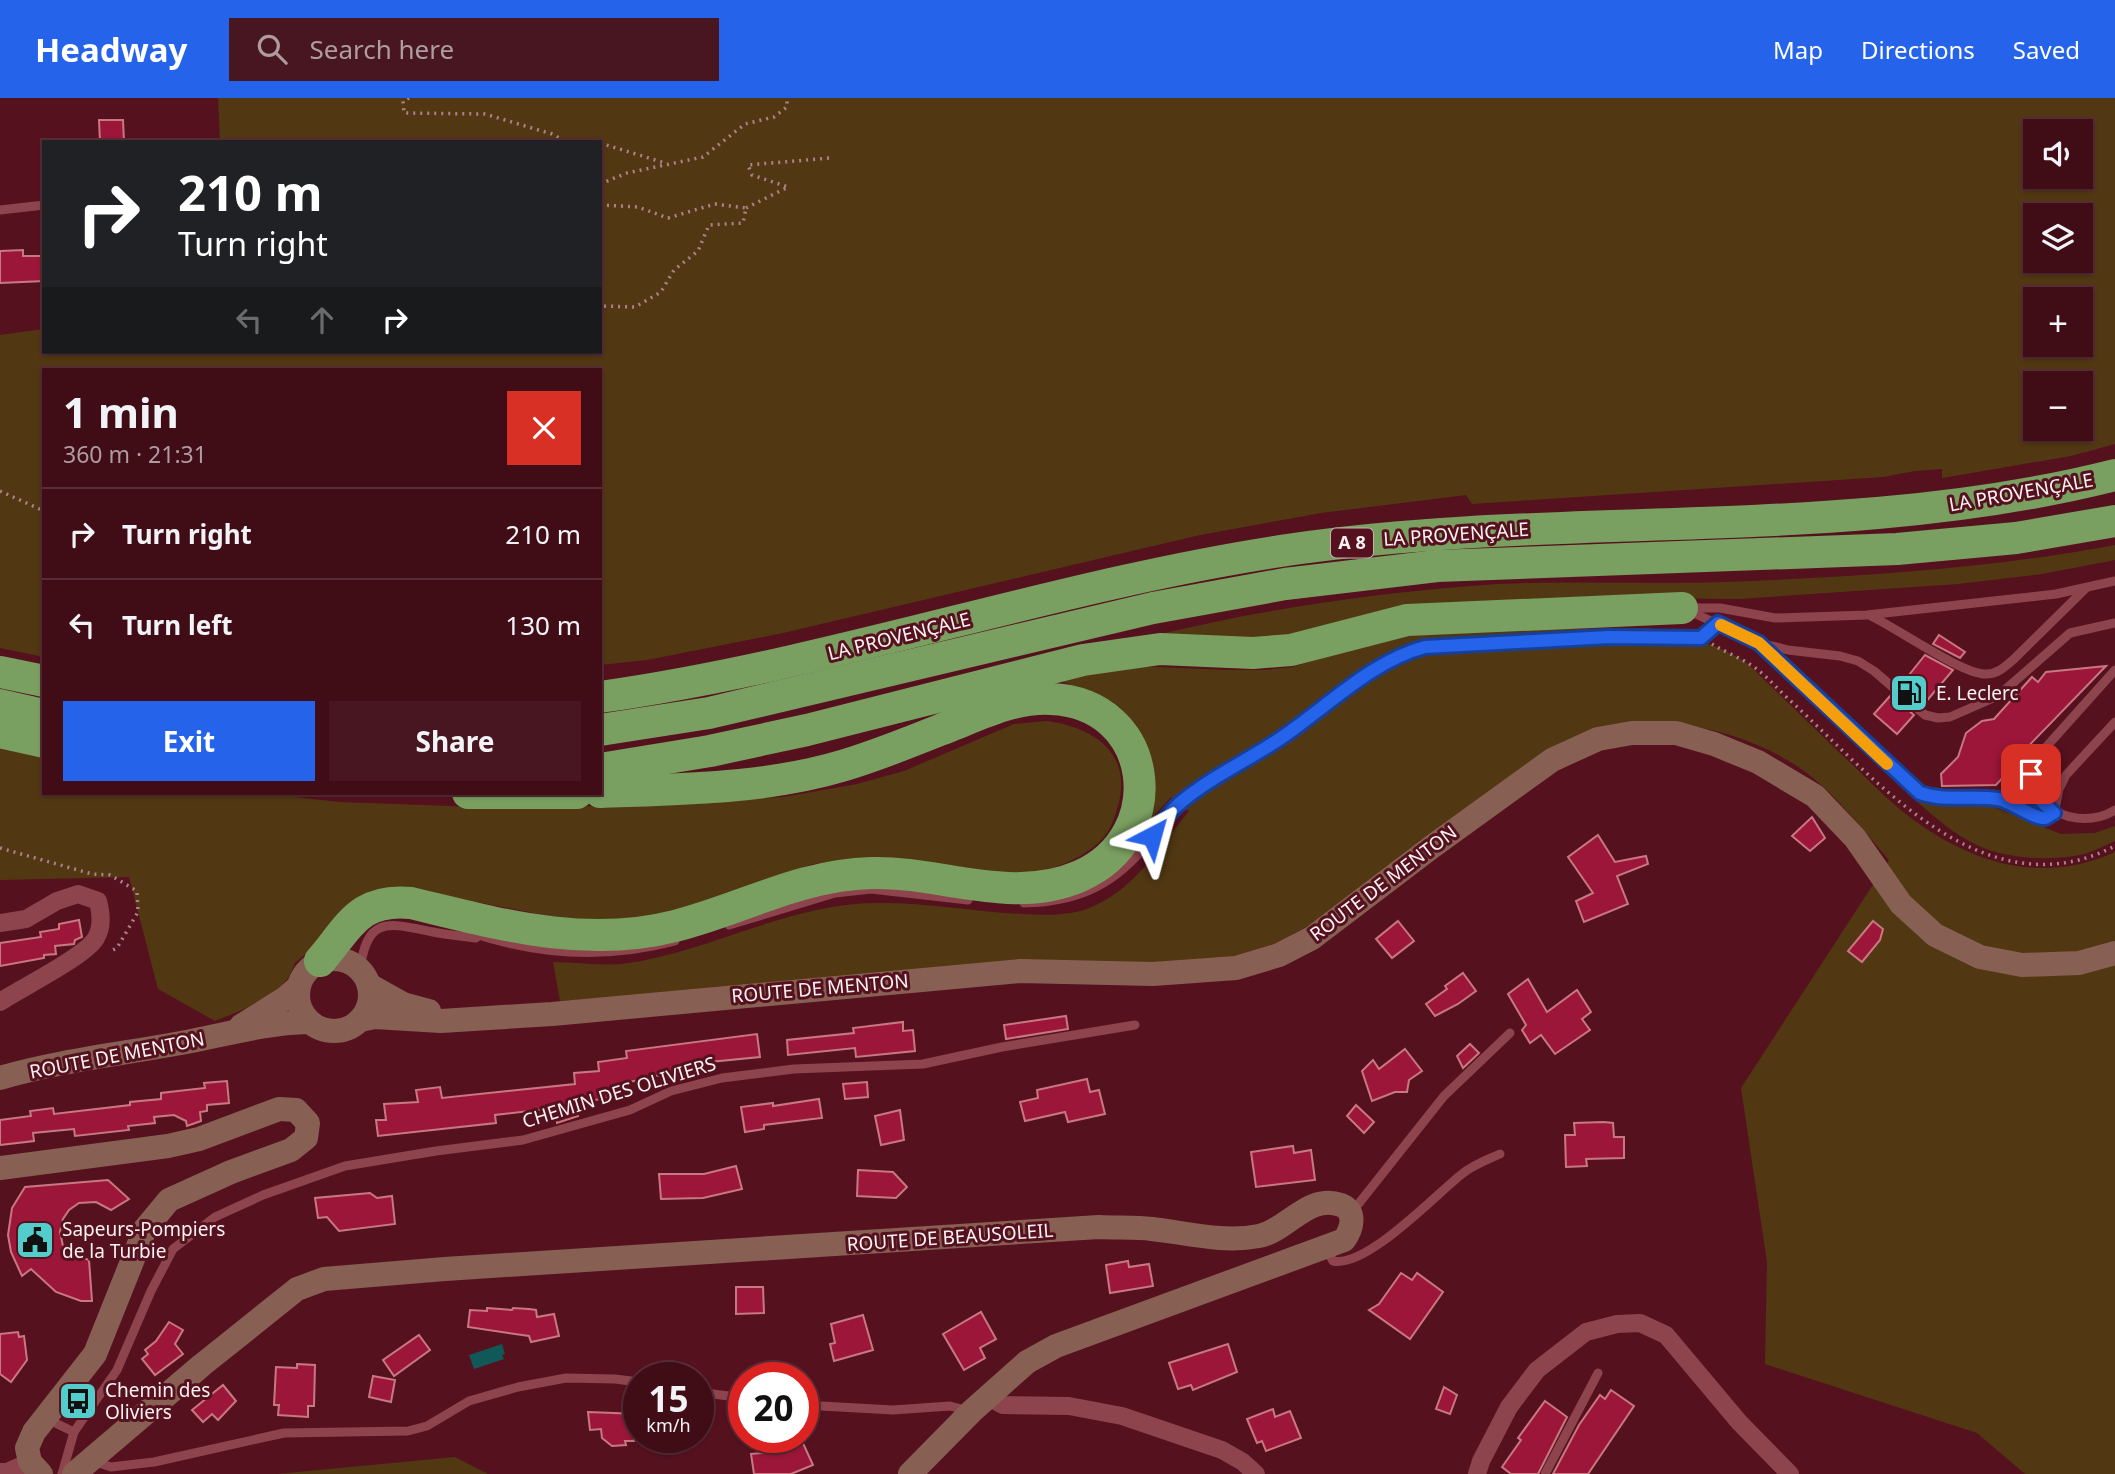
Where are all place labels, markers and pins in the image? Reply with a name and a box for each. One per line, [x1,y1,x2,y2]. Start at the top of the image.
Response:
fuel station icon: E. Leclerc [1888,672,1930,714]
place label: E. Leclerc [1936,680,2019,706]
pin [2001,744,2061,804]
place label: Sapeurs-Pompiers de la Turbie [62,1216,225,1264]
public building icon: Sapeurs-Pompiers de la Turbie [14,1219,56,1261]
place label: Chemin des Oliviers [105,1377,210,1425]
bus stop icon: Chemin des Oliviers [57,1380,99,1422]

